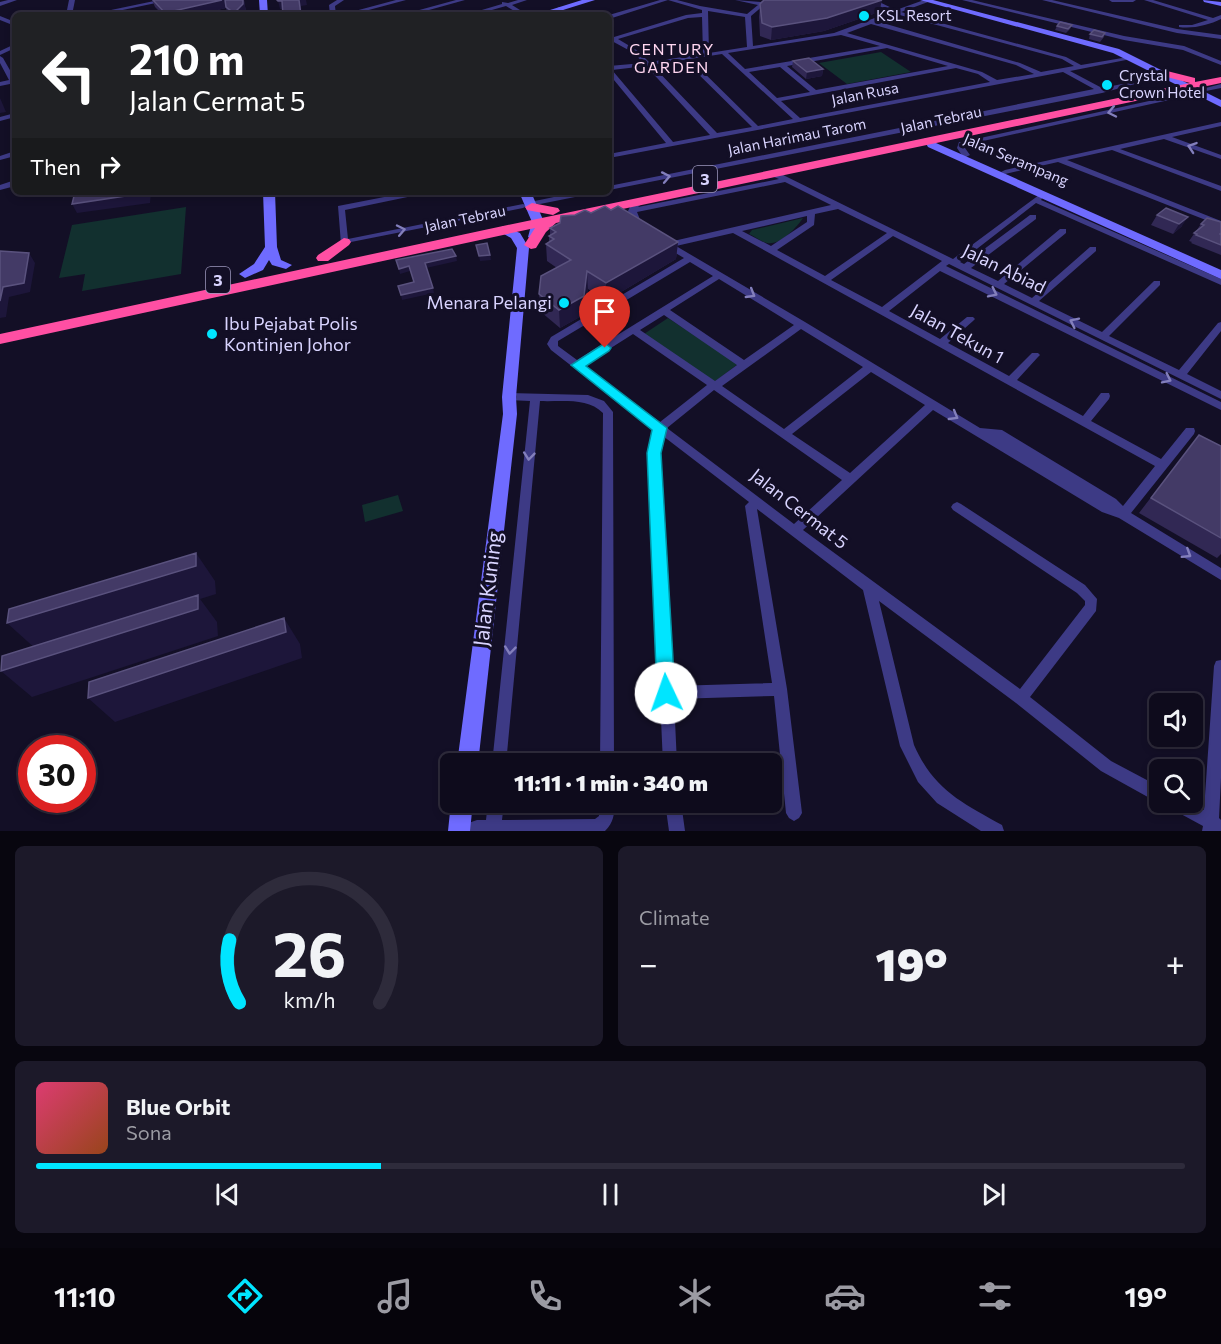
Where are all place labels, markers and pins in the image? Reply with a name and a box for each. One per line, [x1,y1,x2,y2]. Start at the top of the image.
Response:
place label: KSL Resort [876,6,952,24]
marker: KSL Resort [857,9,871,23]
place label: Crystal Crown Hotel [1119,66,1205,101]
marker: Crystal Crown Hotel [1100,78,1114,92]
pin [579,286,630,348]
place label: Menara Pelangi [427,291,552,313]
marker: Menara Pelangi [557,296,571,310]
place label: Ibu Pejabat Polis Kontinjen Johor [224,312,358,355]
marker: Ibu Pejabat Polis Kontinjen Johor [205,327,219,341]

